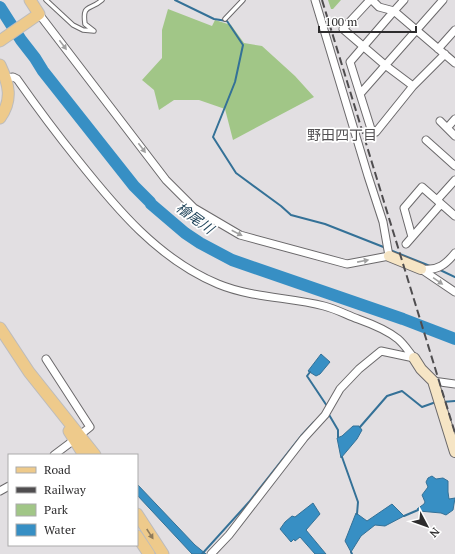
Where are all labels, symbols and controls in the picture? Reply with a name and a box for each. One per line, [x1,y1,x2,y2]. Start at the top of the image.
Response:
scale bar [319,8,416,34]
text: 100 m [325,14,358,29]
one-way arrow [59,39,67,50]
district label: 野田四丁目 [307,125,377,144]
one-way arrow [138,143,146,153]
water label: 檜尾川 [173,198,219,239]
one-way arrow [232,230,243,236]
one-way arrow [357,258,369,264]
one-way arrow [433,277,443,285]
legend [8,454,138,546]
text: Road [44,462,71,477]
text: Railway [44,482,87,497]
text: Park [44,502,69,517]
north arrow [407,506,447,546]
text: Water [44,522,76,537]
text: N [426,525,443,541]
one-way arrow [146,529,154,539]

